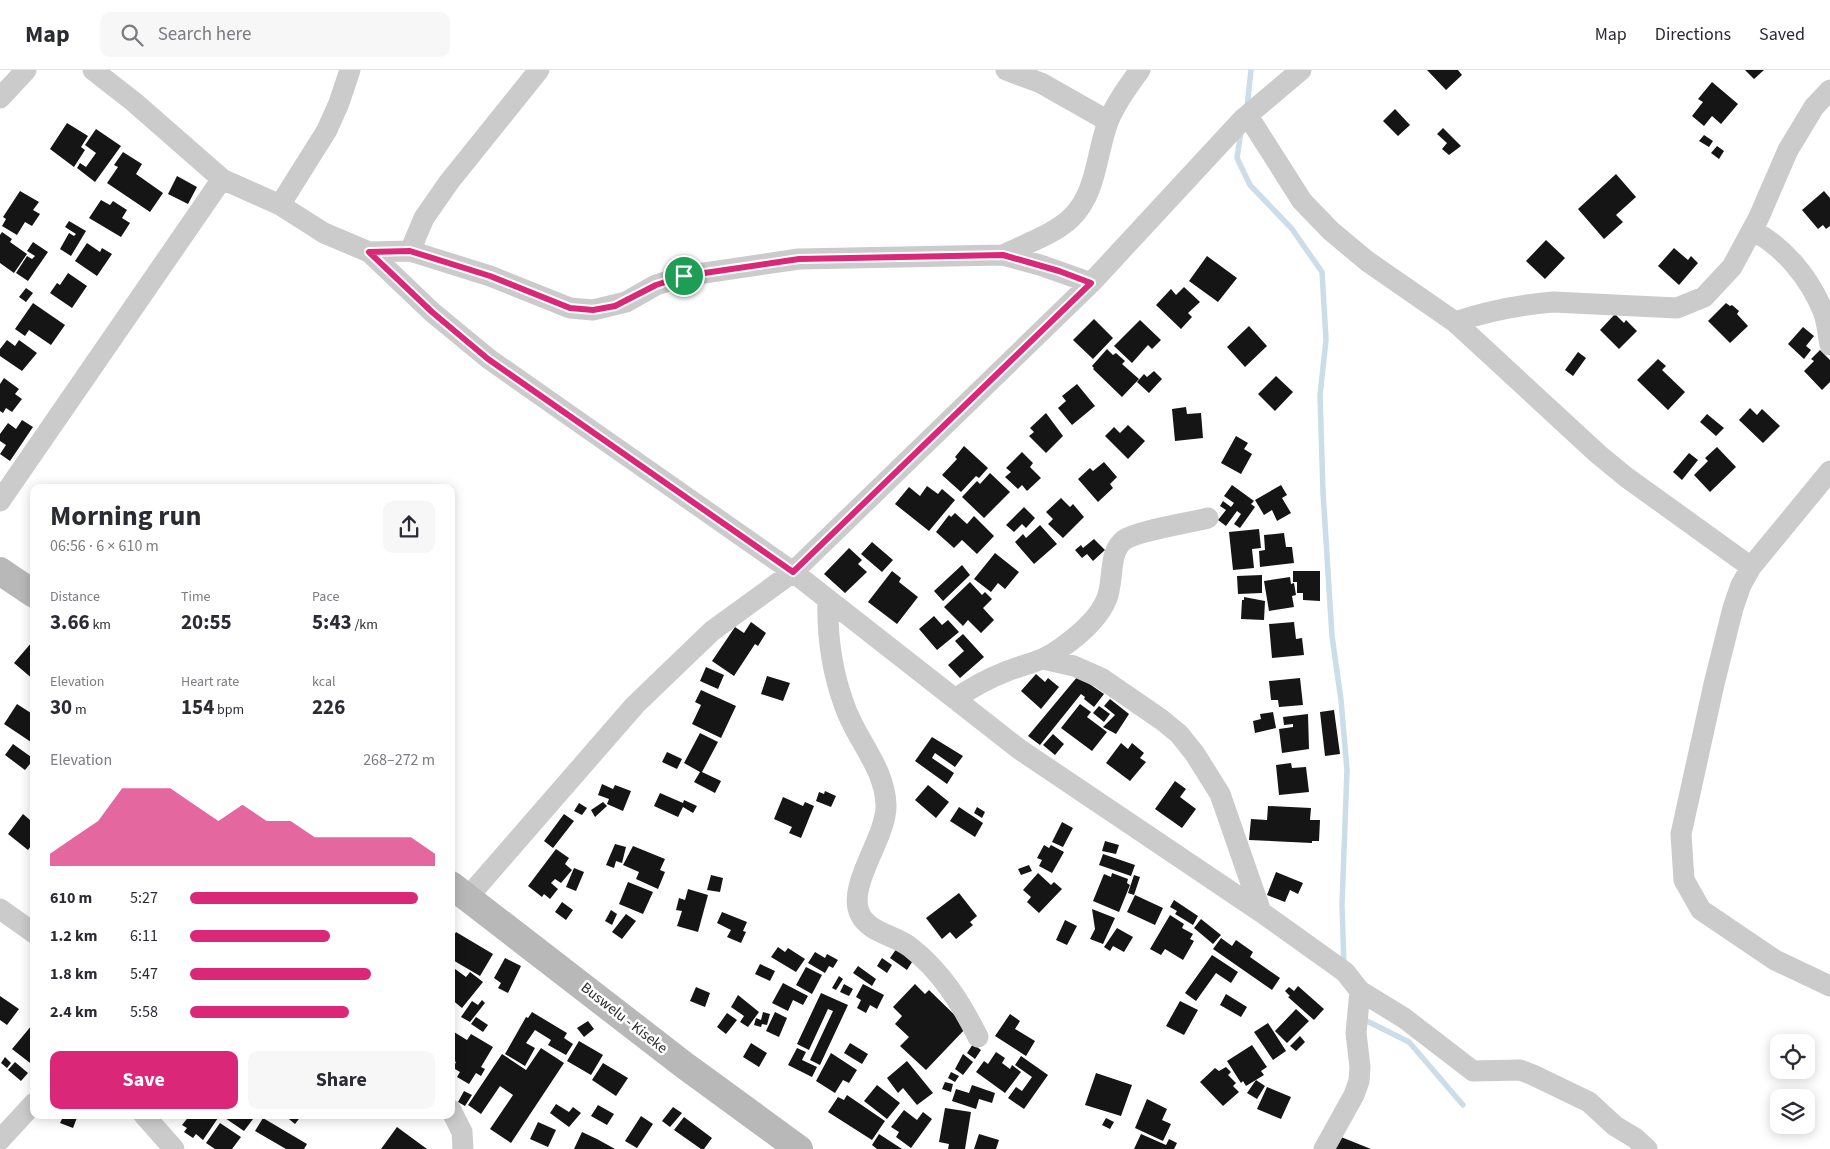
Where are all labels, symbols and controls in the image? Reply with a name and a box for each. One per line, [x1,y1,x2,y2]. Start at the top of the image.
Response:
search box [100,12,450,57]
text: Map [25,17,70,52]
icon: search [118,21,146,49]
text: Search here [158,21,251,48]
text: Map [1595,22,1627,47]
text: Directions [1655,22,1731,47]
text: Saved [1759,22,1805,47]
pin [663,255,705,297]
icon: arrive [670,262,698,290]
text: Morning run [50,496,201,536]
button: share [383,501,435,553]
text: 06:56 · 6 × 610 m [50,535,159,557]
text: Distance [50,587,100,607]
text: Time [181,587,211,607]
text: Pace [312,587,339,607]
text: 3.66 [50,607,90,637]
text: 20:55 [181,607,232,637]
text: 5:43 [312,607,352,637]
text: km [90,615,111,635]
text: /km [352,615,378,635]
text: Elevation [50,672,105,692]
text: Heart rate [181,672,239,692]
text: kcal [312,672,336,692]
text: 30 [50,692,72,722]
text: 154 [181,692,214,722]
text: 226 [312,692,345,722]
text: m [72,700,87,720]
text: bpm [214,700,244,720]
text: Elevation [50,749,112,771]
text: 268–272 m [363,749,435,771]
text: 610 m [50,887,92,909]
text: 5:27 [130,887,158,909]
text: 1.2 km [50,925,97,947]
text: 6:11 [130,925,158,947]
text: 1.8 km [50,963,97,985]
text: 5:47 [130,963,158,985]
street label: Buswelu - Kiseke [576,977,672,1059]
text: 2.4 km [50,1001,97,1023]
text: 5:58 [130,1001,158,1023]
map controls [1770,1034,1815,1134]
button: locate [1770,1034,1815,1079]
button: Save [50,1051,238,1109]
button: Share [248,1051,435,1109]
button: layers [1770,1089,1815,1134]

